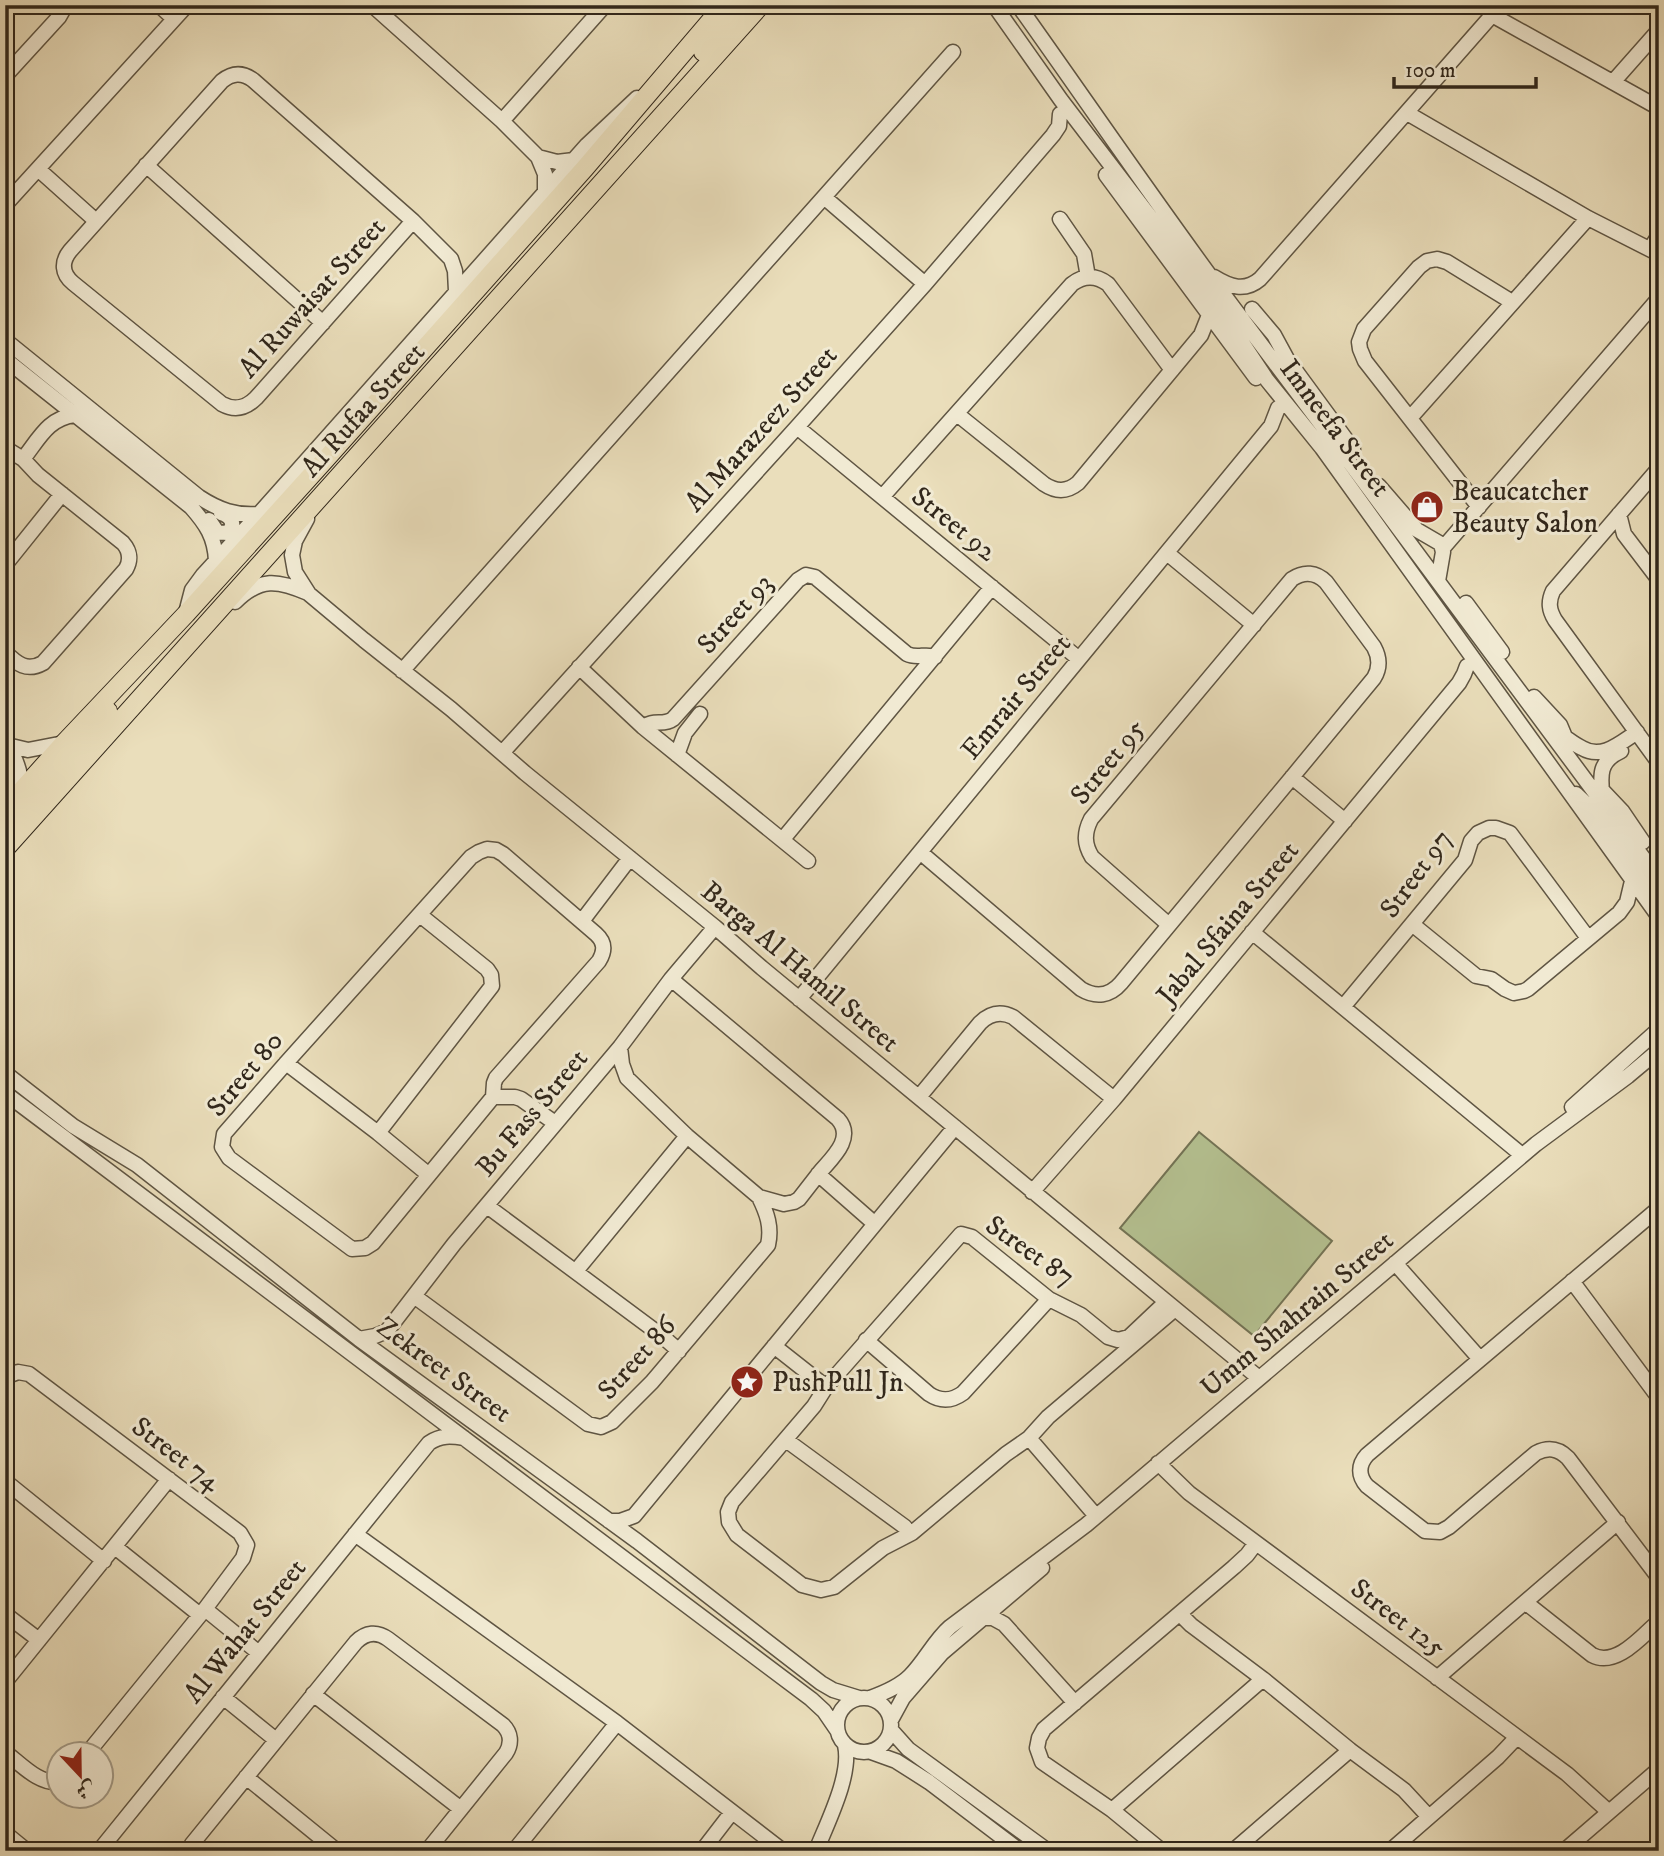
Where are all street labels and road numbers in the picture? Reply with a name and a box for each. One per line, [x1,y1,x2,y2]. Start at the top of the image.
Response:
street label: Al Ruwaisat Street [231,211,393,385]
street label: Al Rufaa Street [293,335,433,485]
street label: Al Marazeez Street [677,339,845,519]
street label: Imneefa Street [1272,352,1398,504]
street label: Street 92 [904,479,1004,569]
street label: Street 93 [690,566,780,662]
street label: Emrair Street [953,627,1079,767]
street label: Street 95 [1063,712,1153,812]
street label: Street 97 [1372,823,1460,925]
street label: Jabal Sfaina Street [1147,834,1307,1014]
street label: Barga Al Hamil Street [694,874,906,1060]
street label: Street 80 [199,1024,291,1124]
street label: Bu Fass Street [468,1042,596,1184]
street label: Street 87 [979,1208,1081,1294]
street label: Umm Shahrain Street [1193,1223,1401,1405]
street label: Street 86 [590,1308,685,1407]
street label: Zekreet Street [370,1309,518,1431]
street label: Street 74 [124,1409,228,1499]
street label: Al Wahat Street [176,1552,314,1710]
street label: Street 125 [1344,1571,1453,1665]

